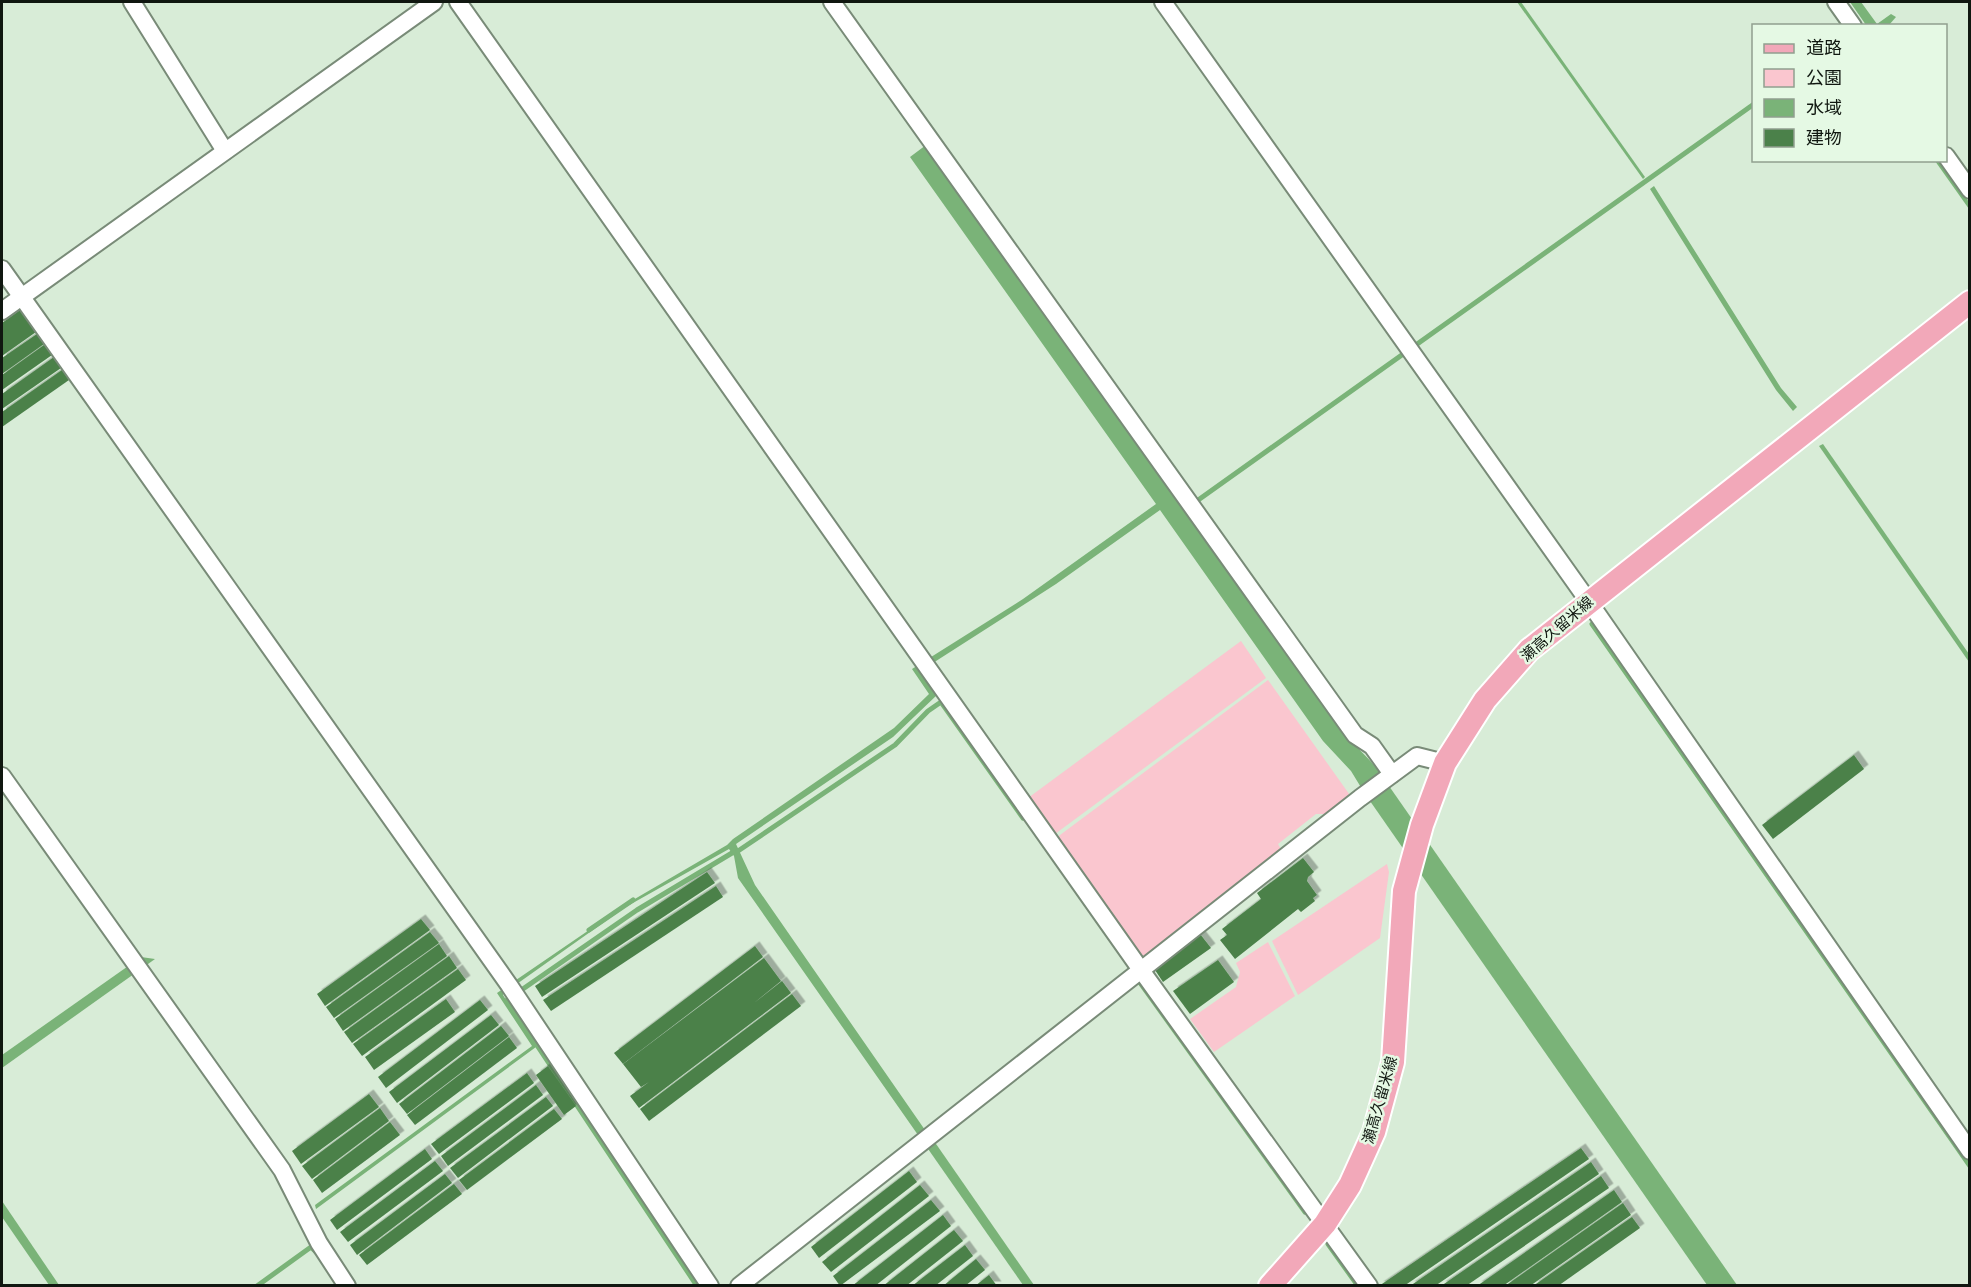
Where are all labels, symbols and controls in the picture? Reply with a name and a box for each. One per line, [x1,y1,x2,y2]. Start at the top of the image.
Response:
legend [1752,24,1947,162]
text: 道路 [1806,36,1842,61]
text: 公園 [1806,66,1842,91]
text: 水域 [1806,96,1842,121]
text: 建物 [1806,126,1842,151]
street label: 瀬高久留米線 [1516,592,1598,667]
street label: 瀬高久留米線 [1358,1054,1403,1146]

